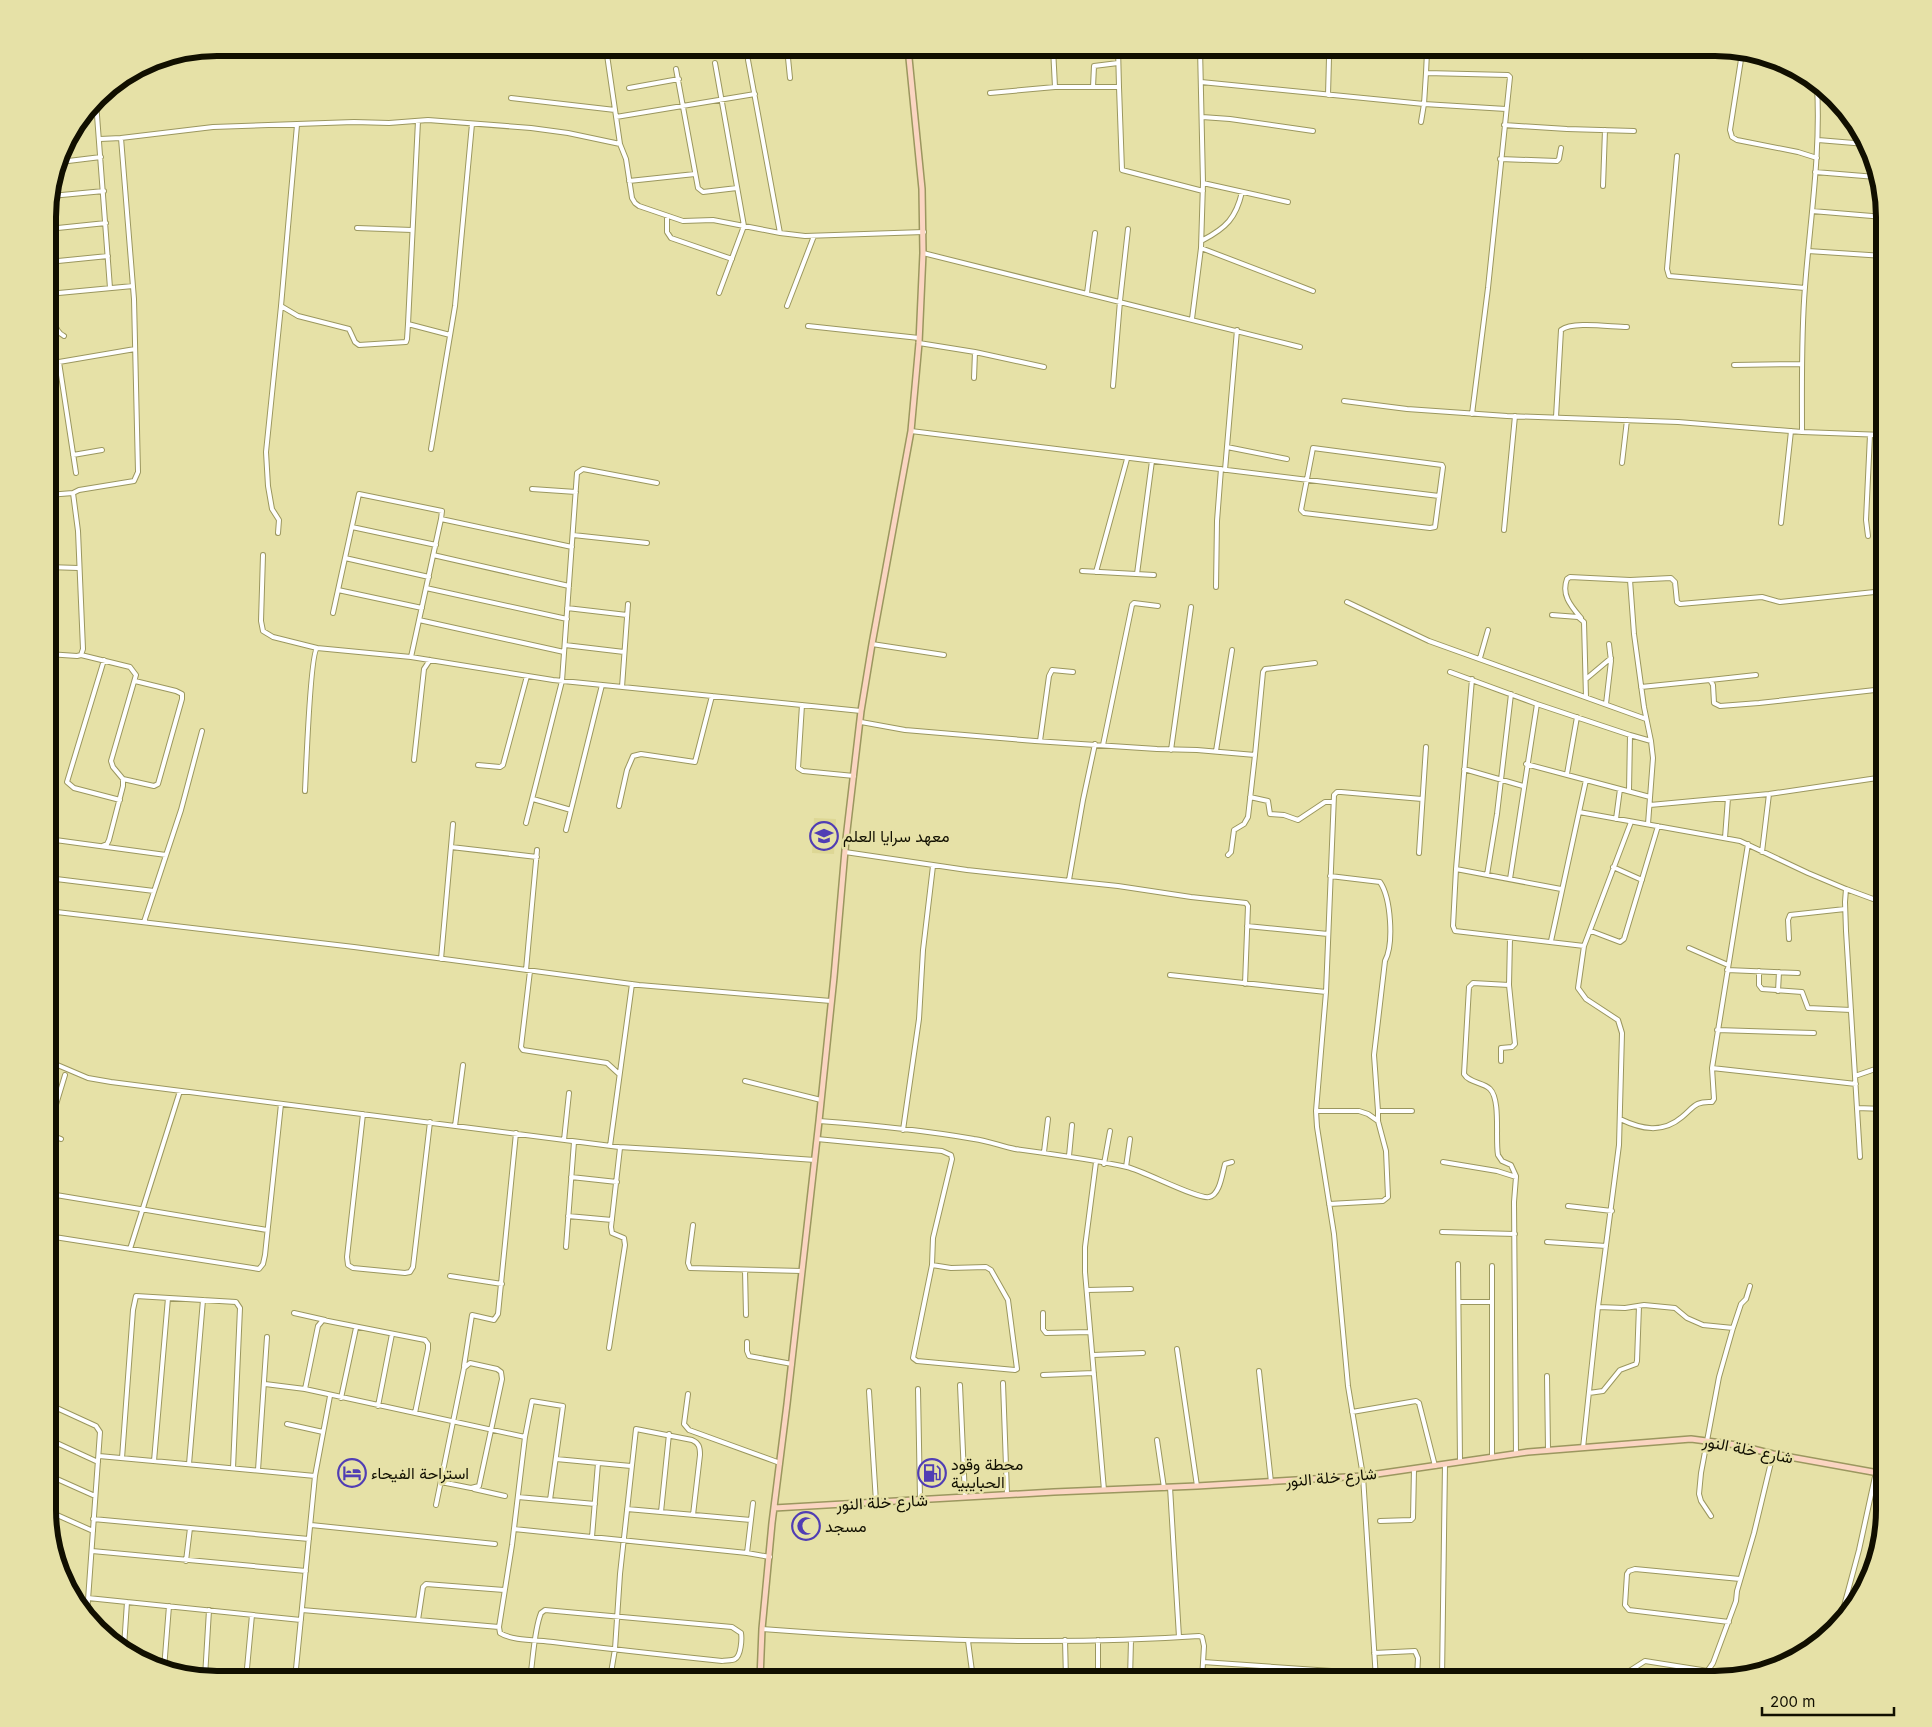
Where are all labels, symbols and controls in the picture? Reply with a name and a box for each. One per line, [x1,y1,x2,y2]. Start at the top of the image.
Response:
school or university icon: معهد سرايا العلم [809,821,839,851]
place label: معهد سرايا العلم [843,826,949,847]
street label: شارع خلة النور [1700,1430,1795,1470]
place label: محطة وقود الحبايبية [951,1454,1023,1492]
hotel icon: استراحة الفيحاء [337,1458,367,1488]
fuel station icon: محطة وقود الحبايبية [917,1458,947,1488]
place label: استراحة الفيحاء [371,1463,469,1484]
street label: شارع خلة النور [1284,1463,1378,1493]
street label: شارع خلة النور [835,1490,928,1516]
mosque icon: مسجد [791,1511,821,1541]
place label: مسجد [825,1516,866,1536]
scale bar [1762,1684,1894,1716]
text: 200 m [1770,1692,1815,1711]

